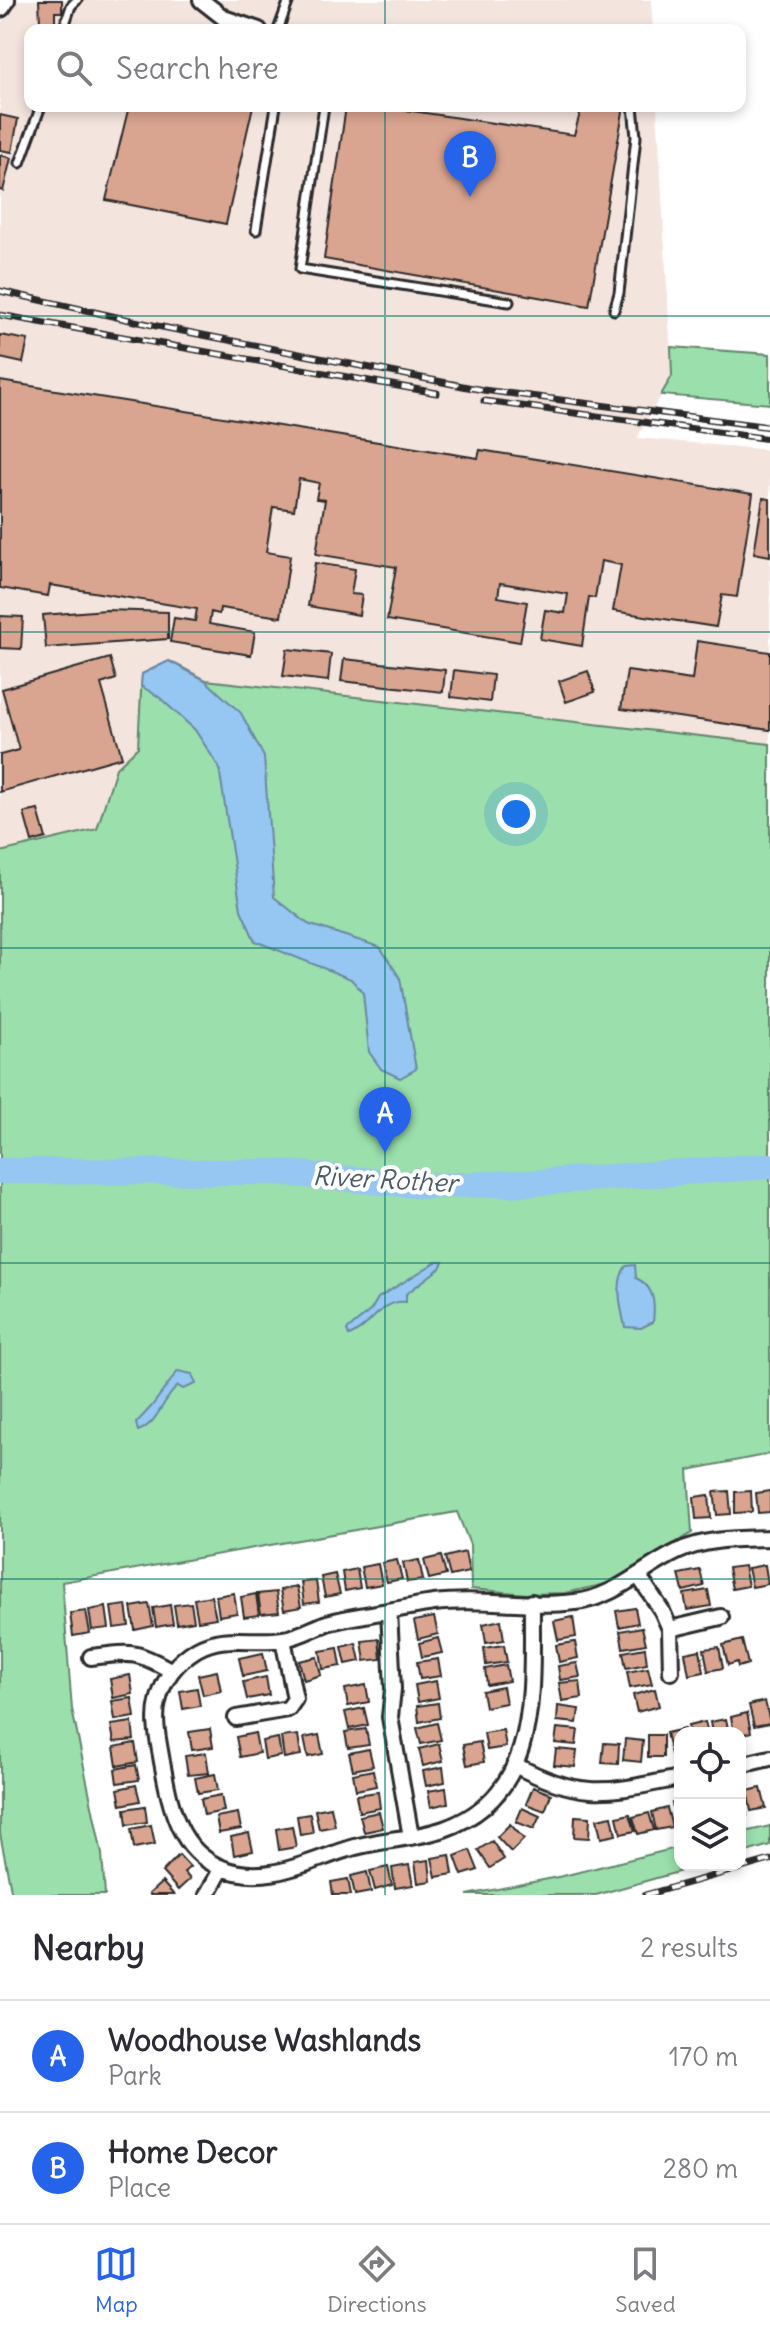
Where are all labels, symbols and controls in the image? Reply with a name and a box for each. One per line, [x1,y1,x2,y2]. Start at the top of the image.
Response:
search box [24,24,746,112]
icon: search [52,46,96,90]
text: Search here [116,49,279,87]
pin: B [444,131,496,197]
your location [496,794,536,834]
pin: A [359,1087,411,1153]
water label: River Rother [312,1159,462,1199]
map controls [674,1727,746,1871]
button: locate [674,1727,746,1799]
button: layers [674,1799,746,1871]
text: Nearby [32,1926,145,1969]
text: 2 results [640,1931,738,1964]
text: Woodhouse Washlands [108,2021,421,2059]
text: A [50,2040,66,2073]
text: 170 m [669,2040,738,2073]
text: Park [108,2059,162,2092]
text: Home Decor [108,2133,278,2171]
text: B [49,2152,67,2185]
text: 280 m [663,2152,738,2185]
text: Place [108,2171,171,2204]
tab: Map [94,2242,138,2318]
tab: Directions [327,2242,427,2318]
tab: Saved [615,2242,676,2318]

